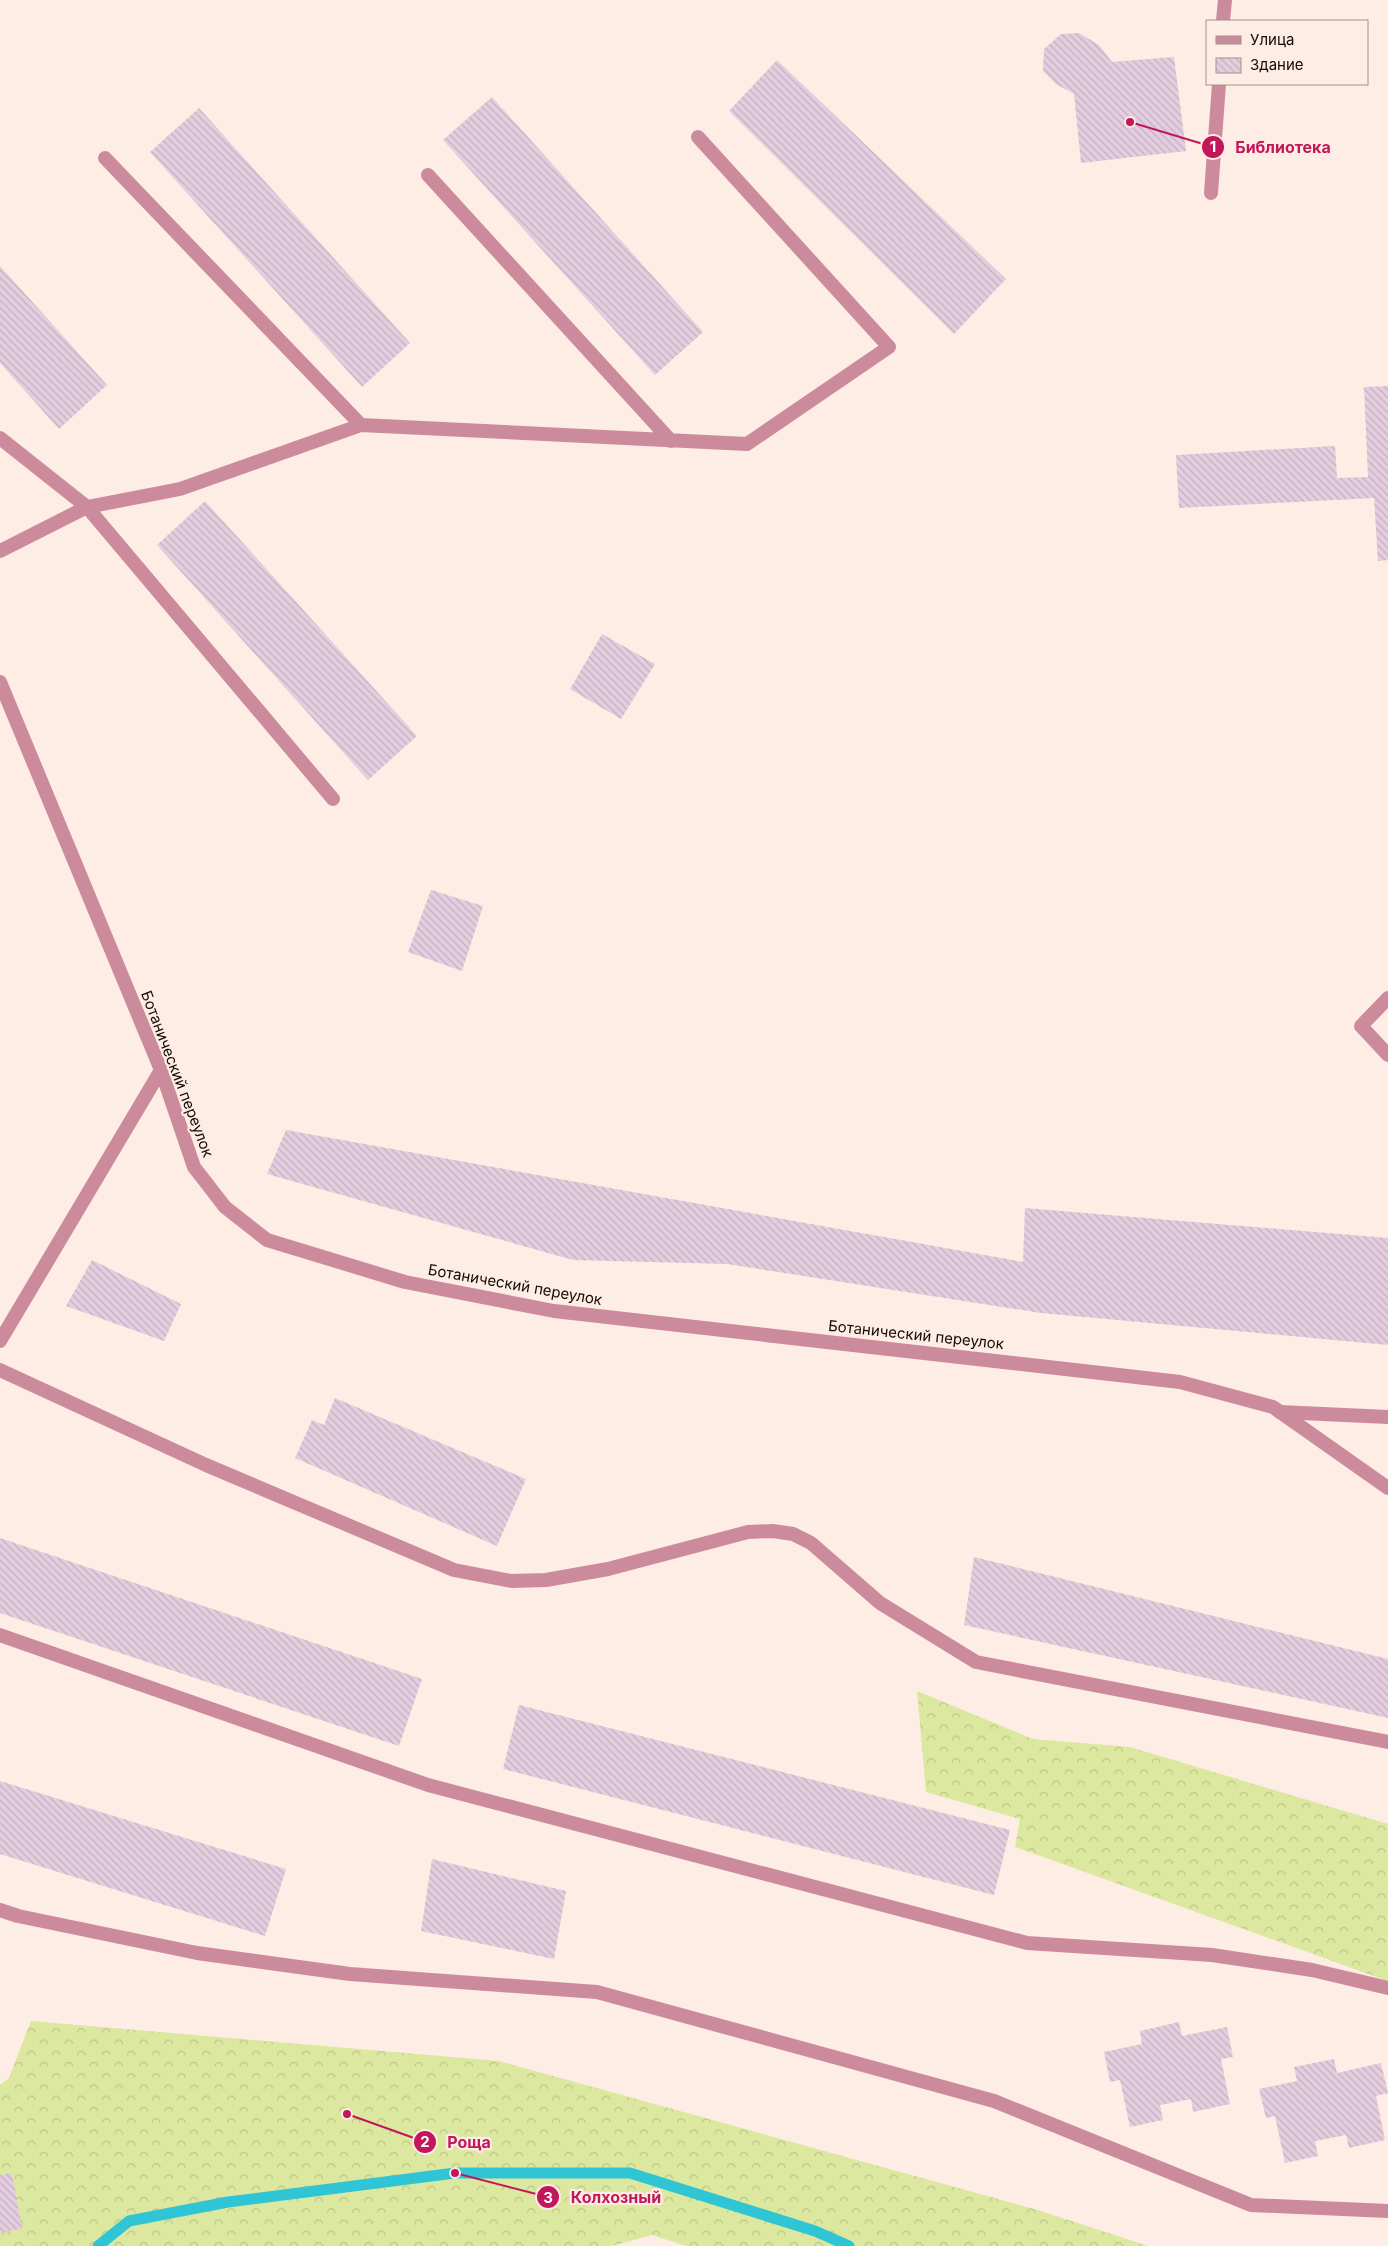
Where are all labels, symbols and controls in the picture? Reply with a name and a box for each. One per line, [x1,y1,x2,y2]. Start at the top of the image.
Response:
legend [1206,20,1368,85]
text: Улица [1250,30,1294,49]
text: Здание [1250,55,1304,74]
callout: Библиотека [1200,131,1341,162]
text: 1 [1210,137,1216,156]
text: Библиотека [1235,137,1331,157]
street label: Ботанический переулок [137,988,218,1160]
street label: Ботанический переулок [426,1260,604,1309]
street label: Ботанический переулок [827,1316,1005,1353]
callout: Роща [412,2127,501,2158]
text: 2 [420,2132,430,2151]
text: Роща [447,2132,491,2152]
callout: Колхозный [536,2182,671,2213]
text: Колхозный [571,2187,661,2207]
text: 3 [543,2188,553,2207]

